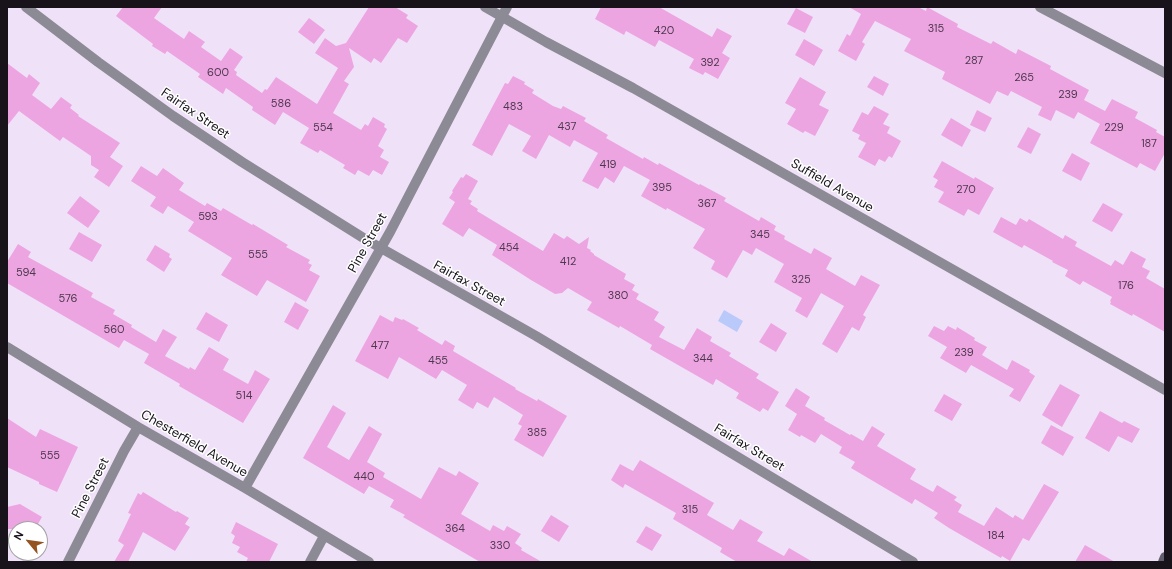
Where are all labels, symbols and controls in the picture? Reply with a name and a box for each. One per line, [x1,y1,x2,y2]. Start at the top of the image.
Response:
house number: 315 [928,22,944,36]
house number: 420 [654,24,674,38]
house number: 287 [965,54,983,68]
house number: 392 [700,56,720,70]
house number: 600 [207,66,229,80]
house number: 265 [1014,71,1034,85]
street label: Fairfax Street [158,85,232,143]
house number: 239 [1058,88,1078,102]
house number: 586 [271,97,291,111]
house number: 483 [503,100,523,114]
house number: 437 [558,120,576,134]
house number: 554 [313,121,333,135]
house number: 229 [1104,121,1124,135]
house number: 187 [1141,137,1157,151]
street label: Suffield Avenue [788,156,876,216]
house number: 419 [599,158,617,172]
house number: 395 [652,181,672,195]
house number: 270 [956,183,976,197]
house number: 367 [698,197,716,211]
house number: 593 [198,210,218,224]
street label: Pine Street [345,210,391,276]
house number: 345 [750,228,770,242]
house number: 454 [499,241,519,255]
house number: 555 [248,248,268,262]
house number: 412 [560,255,576,269]
street label: Fairfax Street [430,258,508,310]
house number: 594 [16,266,36,280]
house number: 325 [791,273,811,287]
house number: 176 [1118,279,1134,293]
house number: 380 [608,289,628,303]
house number: 576 [58,292,78,306]
house number: 560 [103,323,125,337]
house number: 477 [371,339,389,353]
house number: 239 [954,346,974,360]
house number: 344 [693,352,713,366]
house number: 455 [428,354,448,368]
house number: 514 [236,389,252,403]
street label: Chesterfield Avenue [138,407,250,481]
street label: Fairfax Street [711,421,787,475]
house number: 385 [527,426,547,440]
house number: 555 [40,449,60,463]
street label: Pine Street [69,455,113,521]
house number: 440 [354,470,374,484]
house number: 315 [682,503,698,517]
north arrow [8,521,48,561]
house number: 364 [445,522,465,536]
text: N [10,529,26,543]
house number: 184 [988,529,1004,543]
house number: 330 [490,539,510,553]

